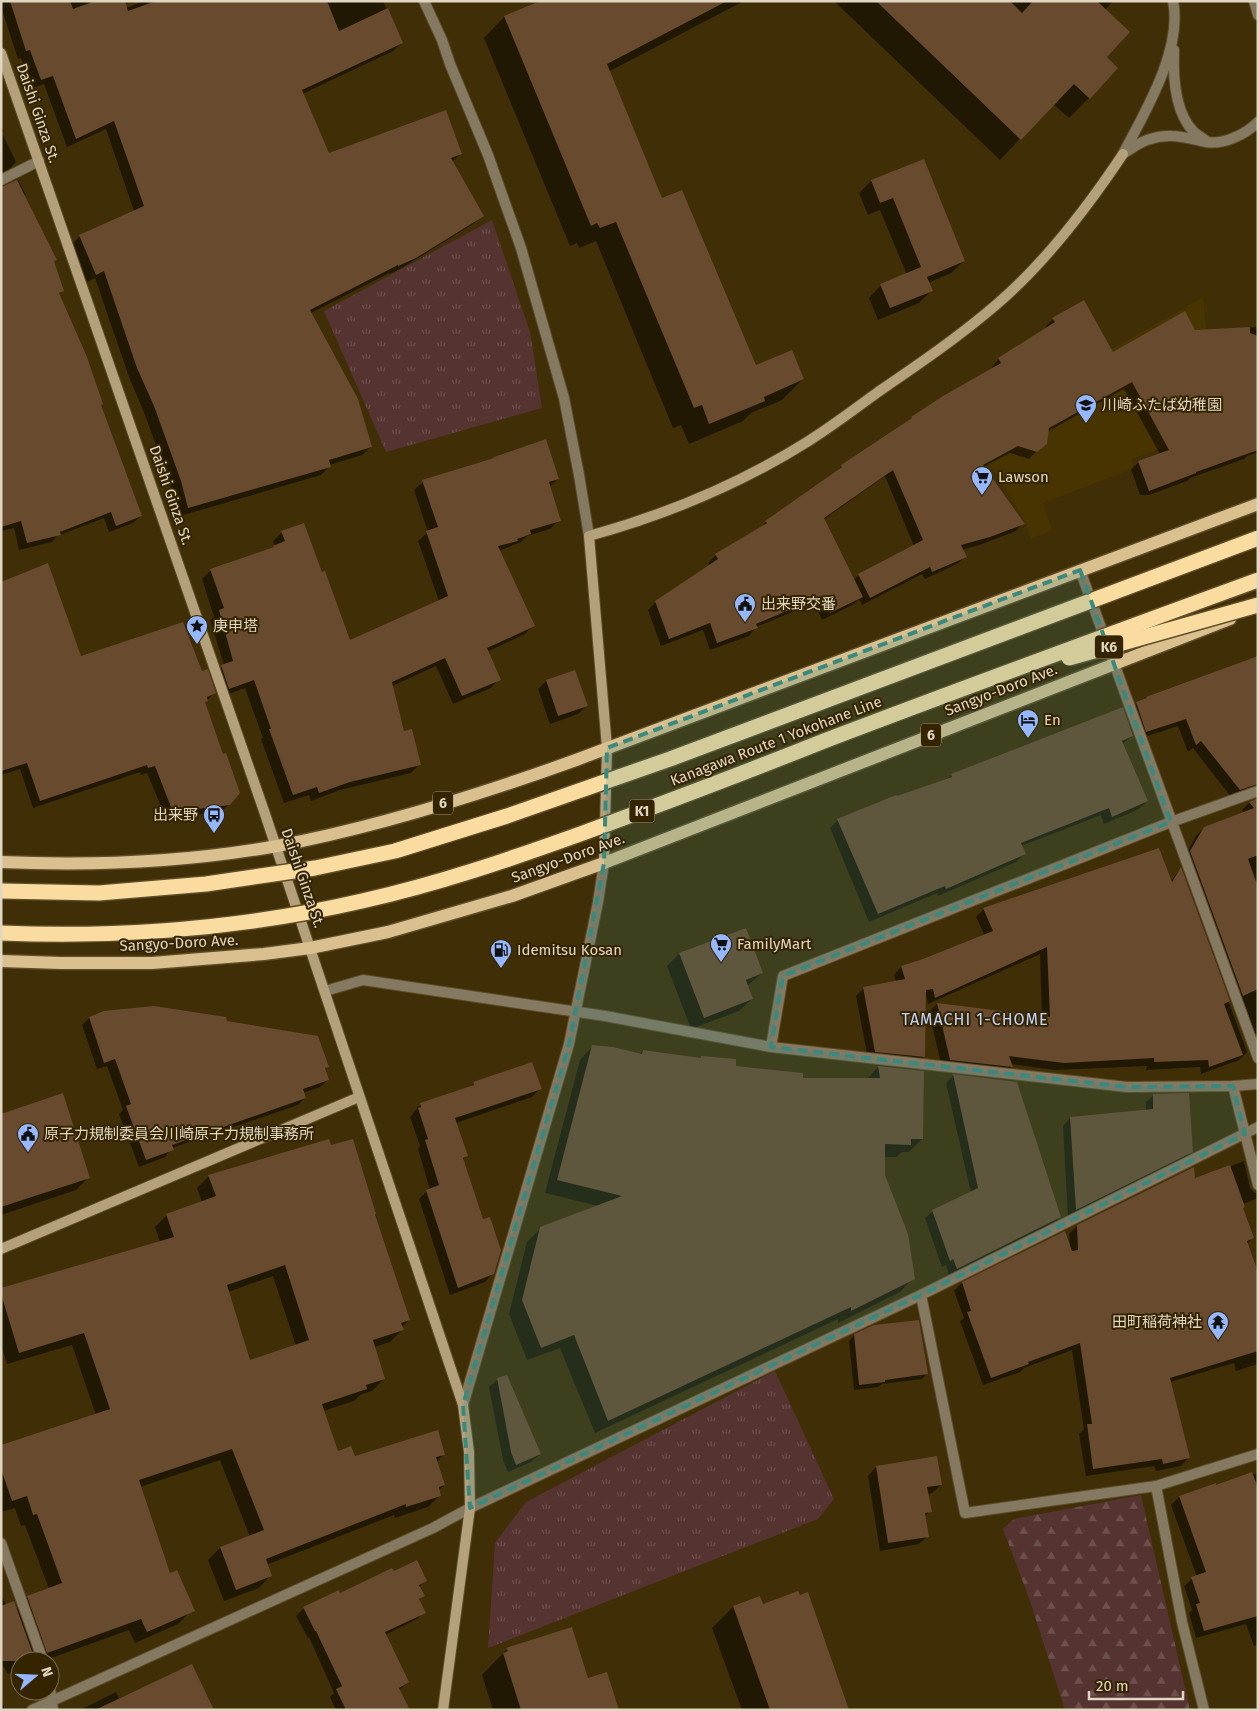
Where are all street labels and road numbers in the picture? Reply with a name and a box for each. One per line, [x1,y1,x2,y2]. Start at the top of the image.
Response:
street label: Daishi Ginza St. [13,61,63,165]
street label: Daishi Ginza St. [146,443,196,547]
road number: K6 [1095,636,1123,659]
street label: Sangyo-Doro Ave. [942,660,1060,720]
street label: Kanagawa Route 1 Yokohane Line [668,692,884,790]
road number: 6 [921,724,941,746]
road number: 6 [433,791,453,814]
road number: K1 [630,799,654,822]
street label: Daishi Ginza St. [278,826,328,930]
street label: Sangyo-Doro Ave. [509,829,627,887]
street label: Sangyo-Doro Ave. [119,931,239,955]

